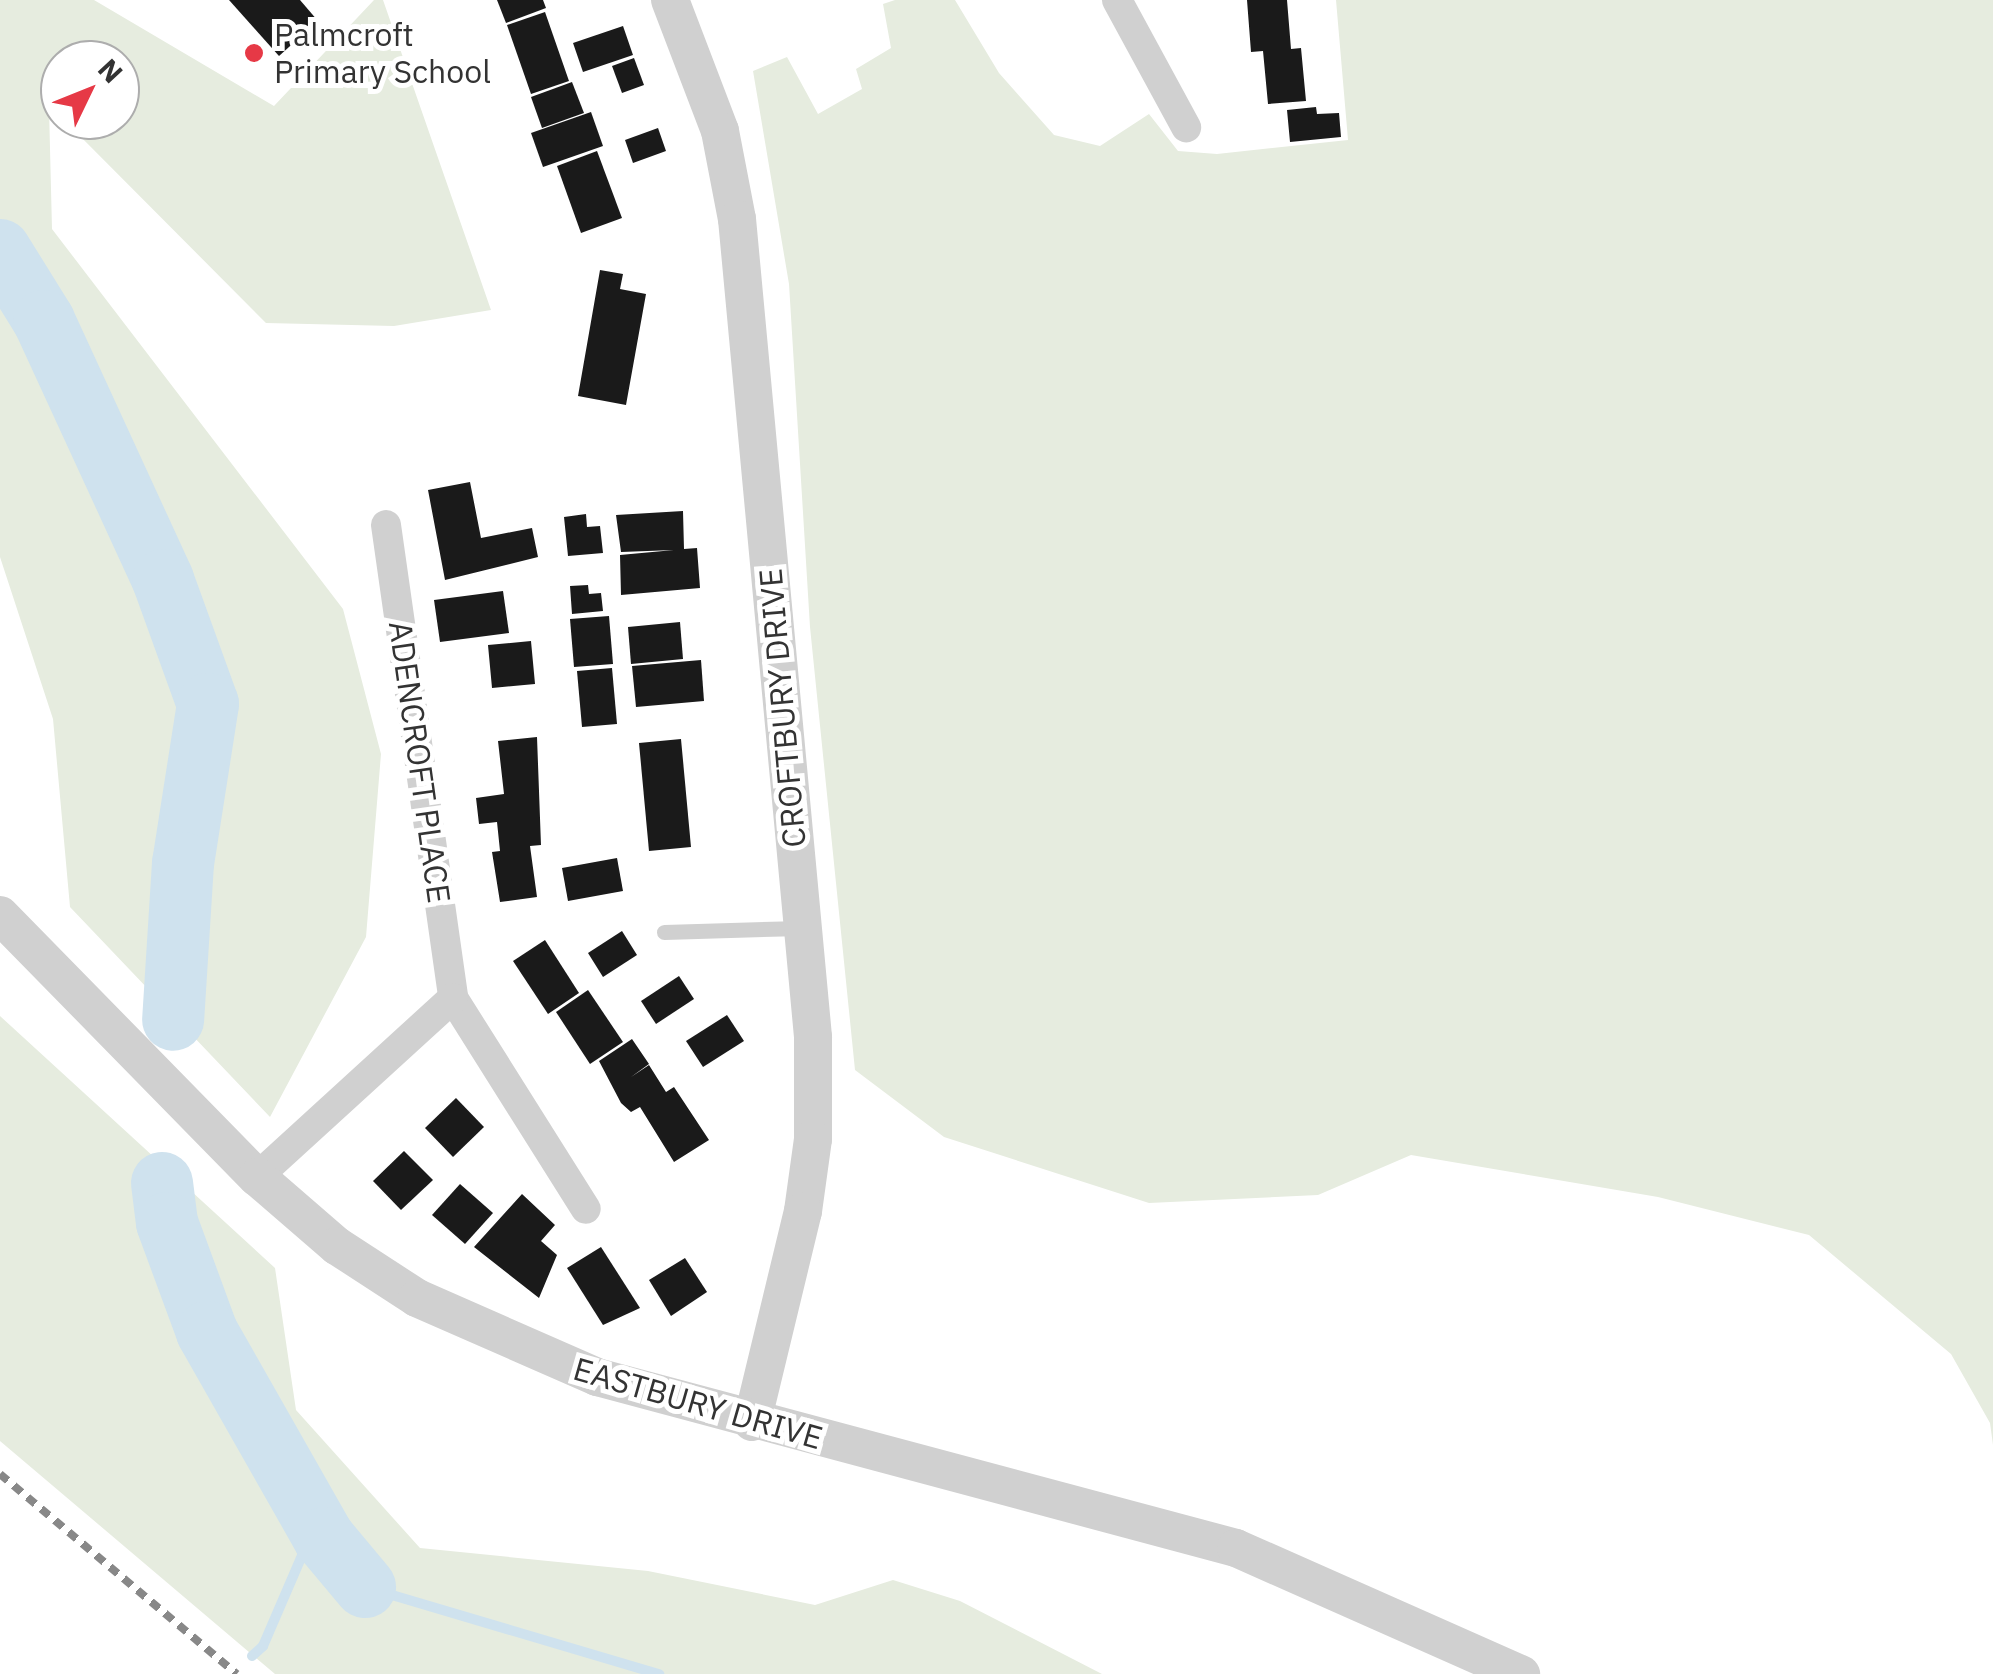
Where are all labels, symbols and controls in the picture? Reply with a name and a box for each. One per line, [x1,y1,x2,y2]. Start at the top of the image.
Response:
place label: Palmcroft Primary School [274,16,491,91]
north arrow [40,40,140,140]
marker: Palmcroft Primary School [243,42,265,64]
text: N [90,51,131,91]
street label: CROFTBURY DRIVE [751,567,813,849]
street label: ADENCROFT PLACE [381,619,459,905]
street label: EASTBURY DRIVE [569,1349,827,1457]

